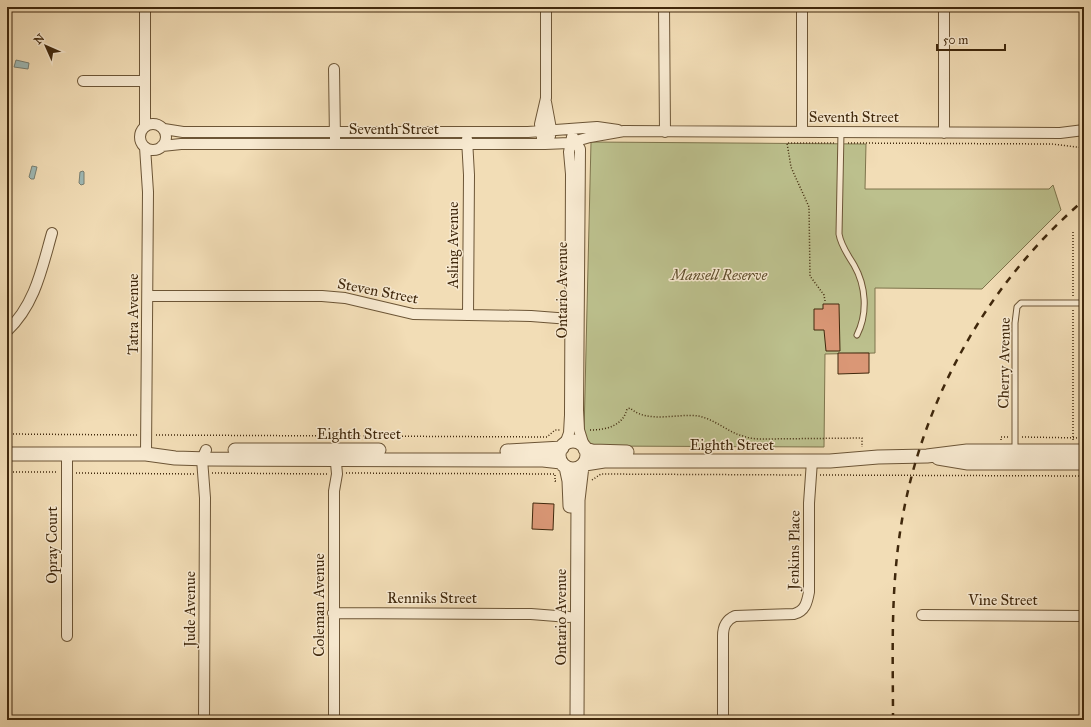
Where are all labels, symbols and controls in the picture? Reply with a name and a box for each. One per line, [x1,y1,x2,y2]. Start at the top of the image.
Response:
north arrow [26,26,66,66]
scale bar [937,26,1005,52]
text: N [31,31,48,47]
text: 50 m [943,33,968,47]
street label: Seventh Street [809,108,900,126]
street label: Seventh Street [349,120,440,138]
street label: Asling Avenue [444,201,462,290]
street label: Ontario Avenue [553,242,571,338]
park label: Mansell Reserve [669,266,767,284]
street label: Tatra Avenue [124,273,142,355]
street label: Steven Street [336,274,421,308]
street label: Cherry Avenue [994,317,1014,409]
street label: Eighth Street [317,425,402,443]
street label: Eighth Street [690,436,775,454]
street label: Opray Court [43,505,61,584]
street label: Jenkins Place [784,510,805,592]
street label: Coleman Avenue [310,553,328,657]
street label: Ontario Avenue [552,569,570,665]
street label: Jude Avenue [181,571,200,649]
street label: Renniks Street [387,589,478,607]
street label: Vine Street [967,591,1038,609]

